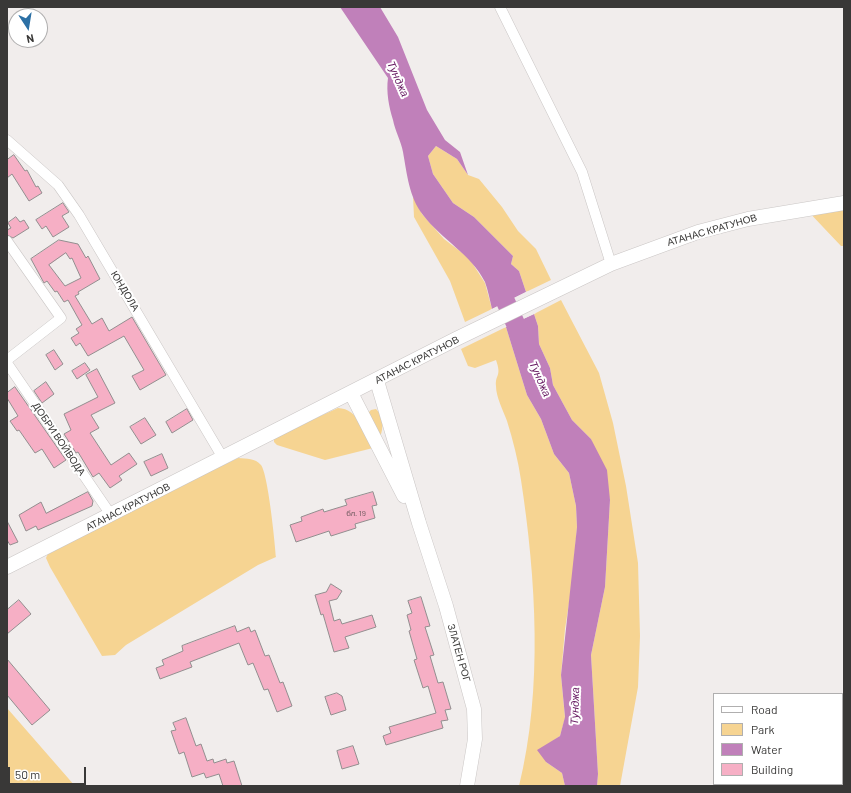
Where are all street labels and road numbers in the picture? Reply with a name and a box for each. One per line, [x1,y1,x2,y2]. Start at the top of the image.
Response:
street label: АТАНАС КРАТУНОВ [666,211,758,249]
street label: ЮНДОЛА [108,269,142,313]
street label: АТАНАС КРАТУНОВ [373,334,461,386]
street label: ДОБРИ ВОЙВОДА [30,400,88,478]
street label: АТАНАС КРАТУНОВ [84,481,172,533]
street label: ЗЛАТЕН РОГ [445,622,473,684]

